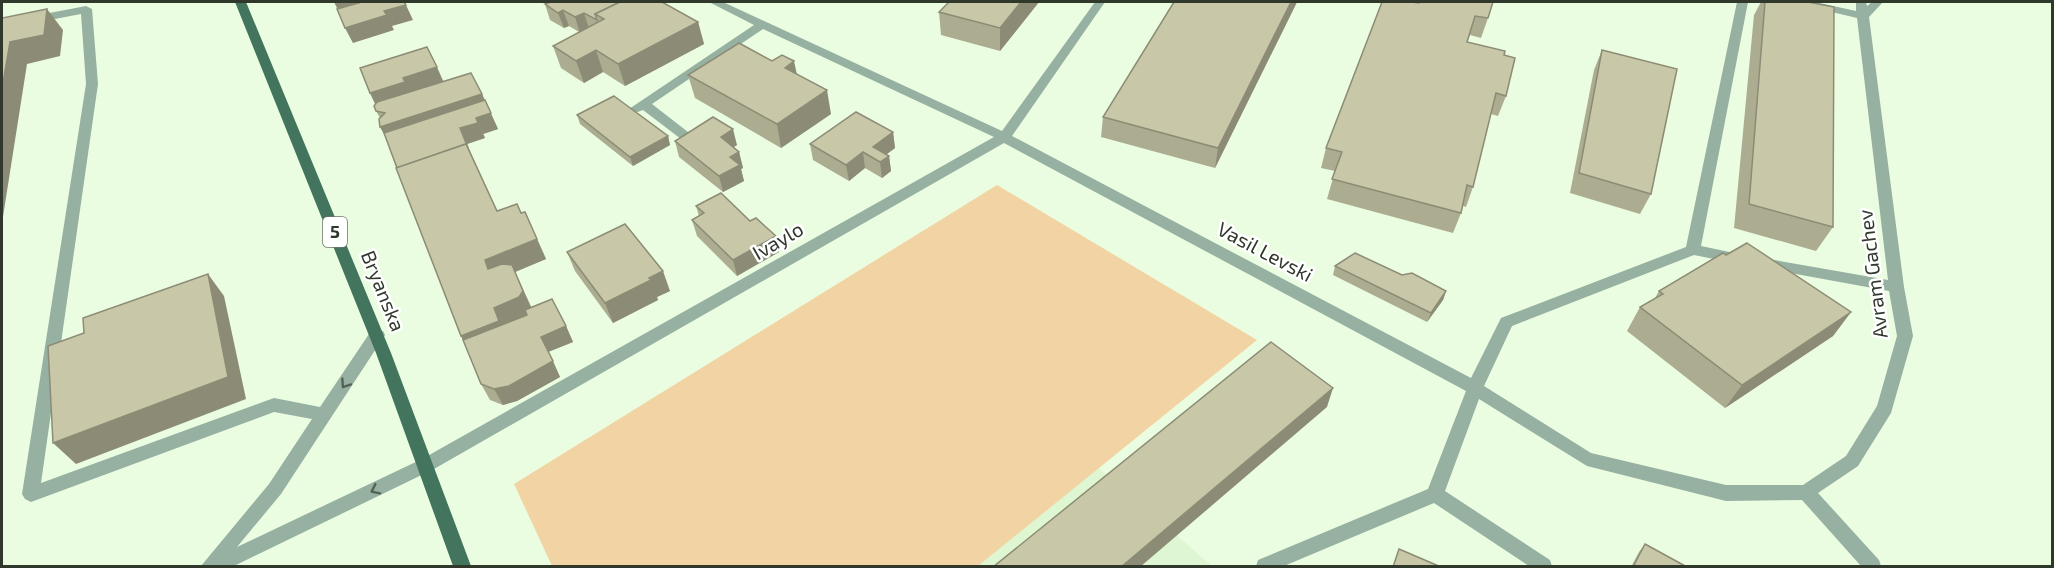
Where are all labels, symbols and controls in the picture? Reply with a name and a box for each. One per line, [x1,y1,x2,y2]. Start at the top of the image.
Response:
street label: Avram Gachev [1852,208,1892,340]
street label: Ivaylo [748,216,807,264]
street label: Vasil Levski [1214,216,1317,286]
road number: 5 [323,217,347,247]
street label: Bryanska [357,247,411,334]
one-way arrow [341,377,352,388]
one-way arrow [370,482,381,494]

